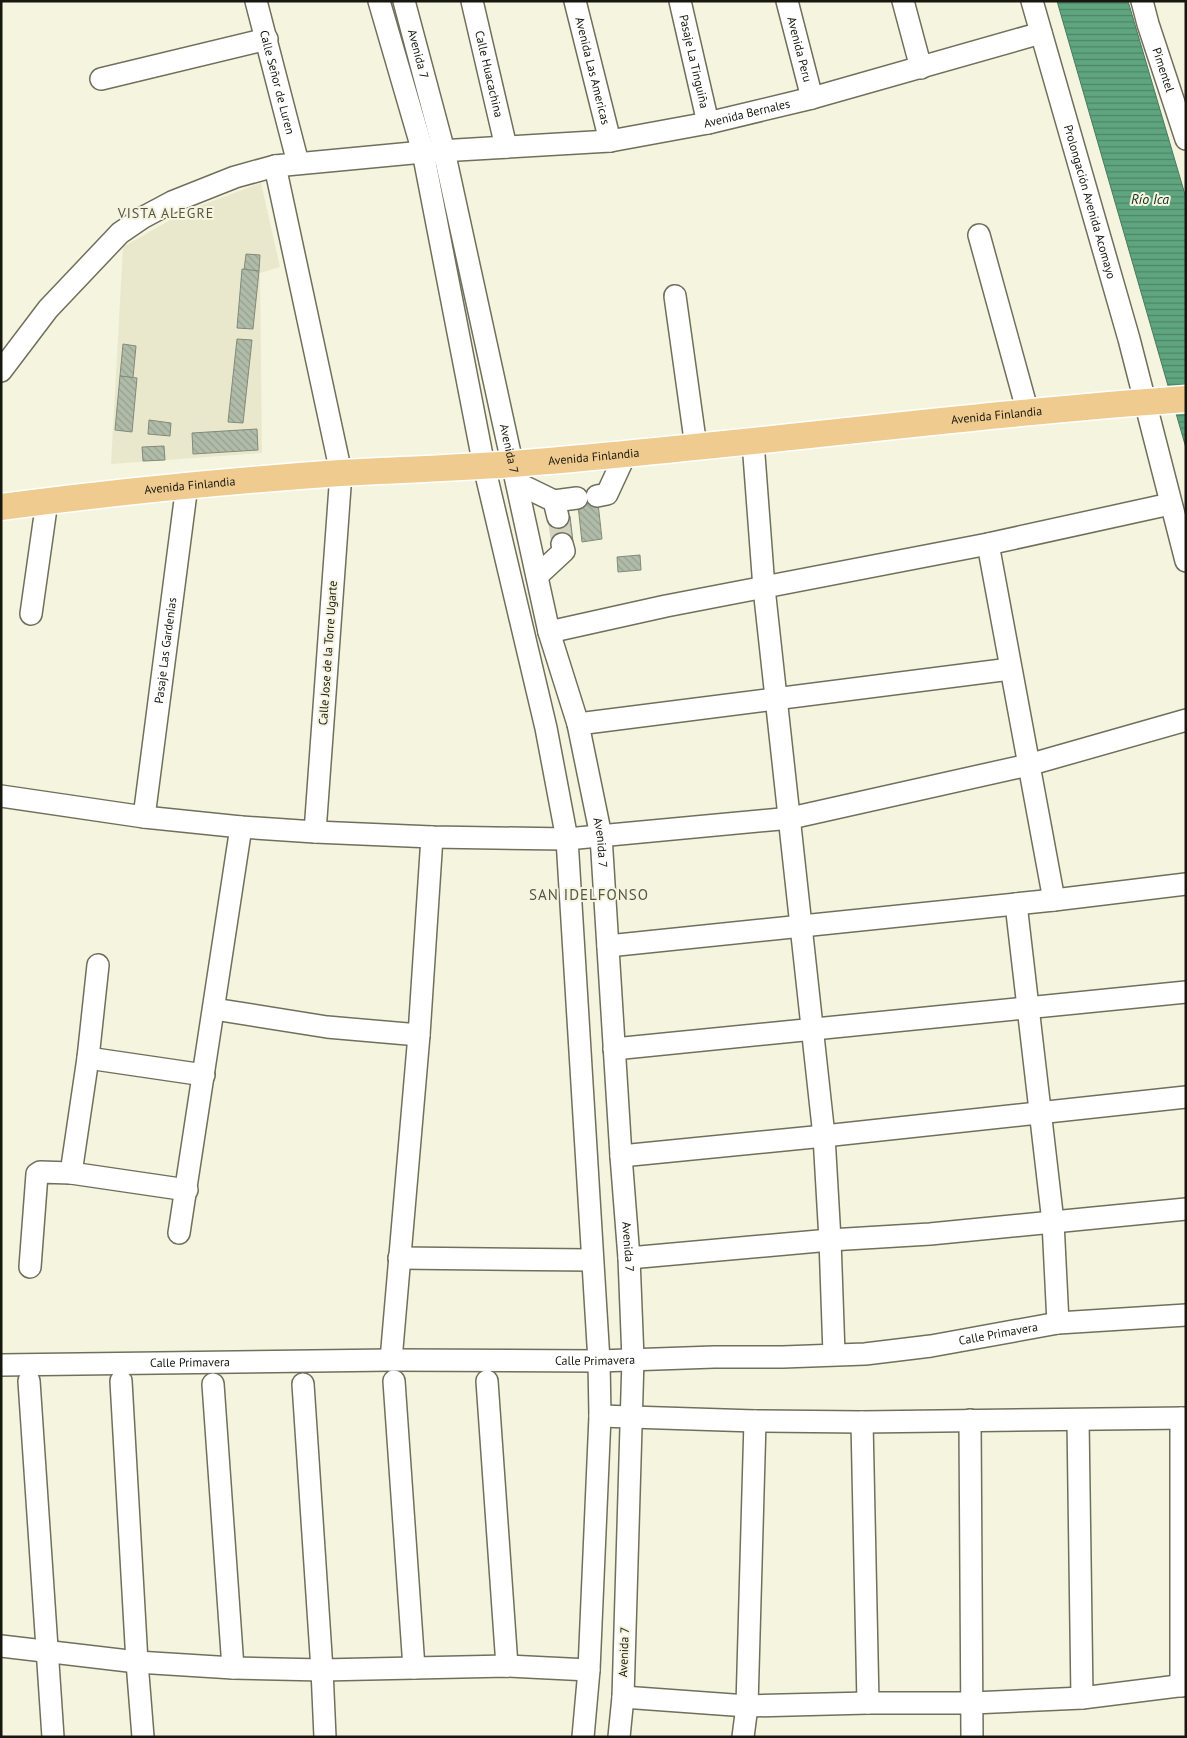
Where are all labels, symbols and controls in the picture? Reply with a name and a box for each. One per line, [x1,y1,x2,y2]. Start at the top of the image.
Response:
street label: Pasaje La Tinguiña [676,13,712,110]
street label: Avenida Las Americas [572,15,614,126]
street label: Avenida Peru [784,15,816,83]
street label: Avenida 7 [405,28,432,80]
street label: Calle Señor de Luren [257,29,298,136]
street label: Calle Huacachina [472,29,507,119]
street label: Pimentel [1149,45,1178,94]
street label: Avenida Bernales [702,96,791,131]
street label: Prolongación Avenida Acomayo [1061,123,1119,281]
water label: Río Ica [1131,190,1169,208]
district label: VISTA ALEGRE [117,204,214,222]
street label: Avenida Finlandia [950,403,1043,427]
street label: Avenida 7 [497,422,522,475]
street label: Avenida Finlandia [547,445,640,468]
street label: Avenida Finlandia [143,473,236,497]
street label: Calle Jose de la Torre Ugarte [315,580,340,726]
street label: Pasaje Las Gardenias [151,596,179,704]
street label: Avenida 7 [590,816,611,868]
district label: SAN IDELFONSO [529,885,649,904]
street label: Avenida 7 [619,1221,638,1272]
street label: Calle Primavera [957,1319,1039,1348]
street label: Calle Primavera [555,1352,635,1368]
street label: Calle Primavera [150,1354,230,1370]
street label: Avenida 7 [615,1627,632,1677]

